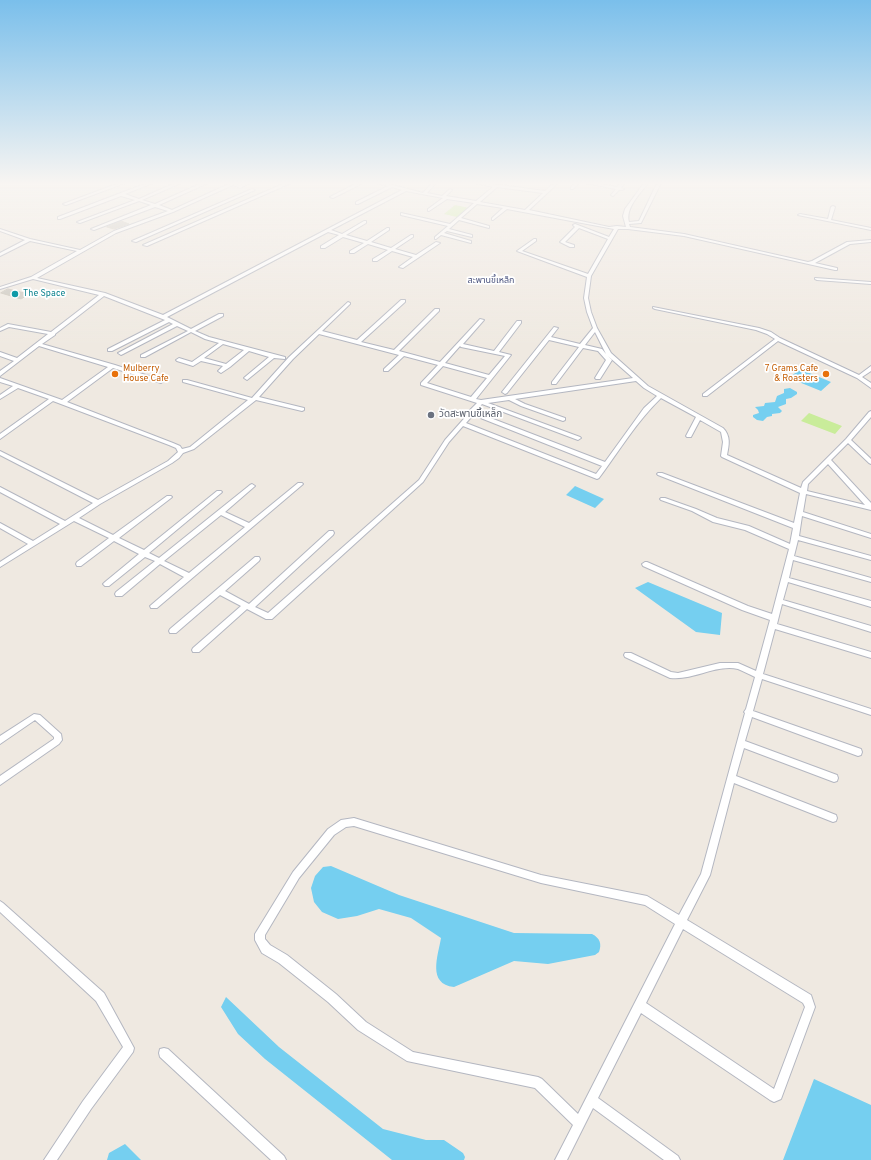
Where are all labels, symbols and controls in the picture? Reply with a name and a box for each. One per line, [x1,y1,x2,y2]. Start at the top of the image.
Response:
district label: สะพานขี้เหล็ก [467,276,515,286]
marker: The Space [10,289,20,299]
place label: The Space [23,289,65,299]
place label: Mulberry House Cafe [123,364,169,385]
place label: 7 Grams Cafe & Roasters [765,364,818,385]
marker: Mulberry House Cafe [110,369,120,379]
marker: 7 Grams Cafe & Roasters [821,369,831,379]
place label: วัดสะพานขี้เหล็ก [439,409,502,421]
marker: วัดสะพานขี้เหล็ก [426,410,436,420]

